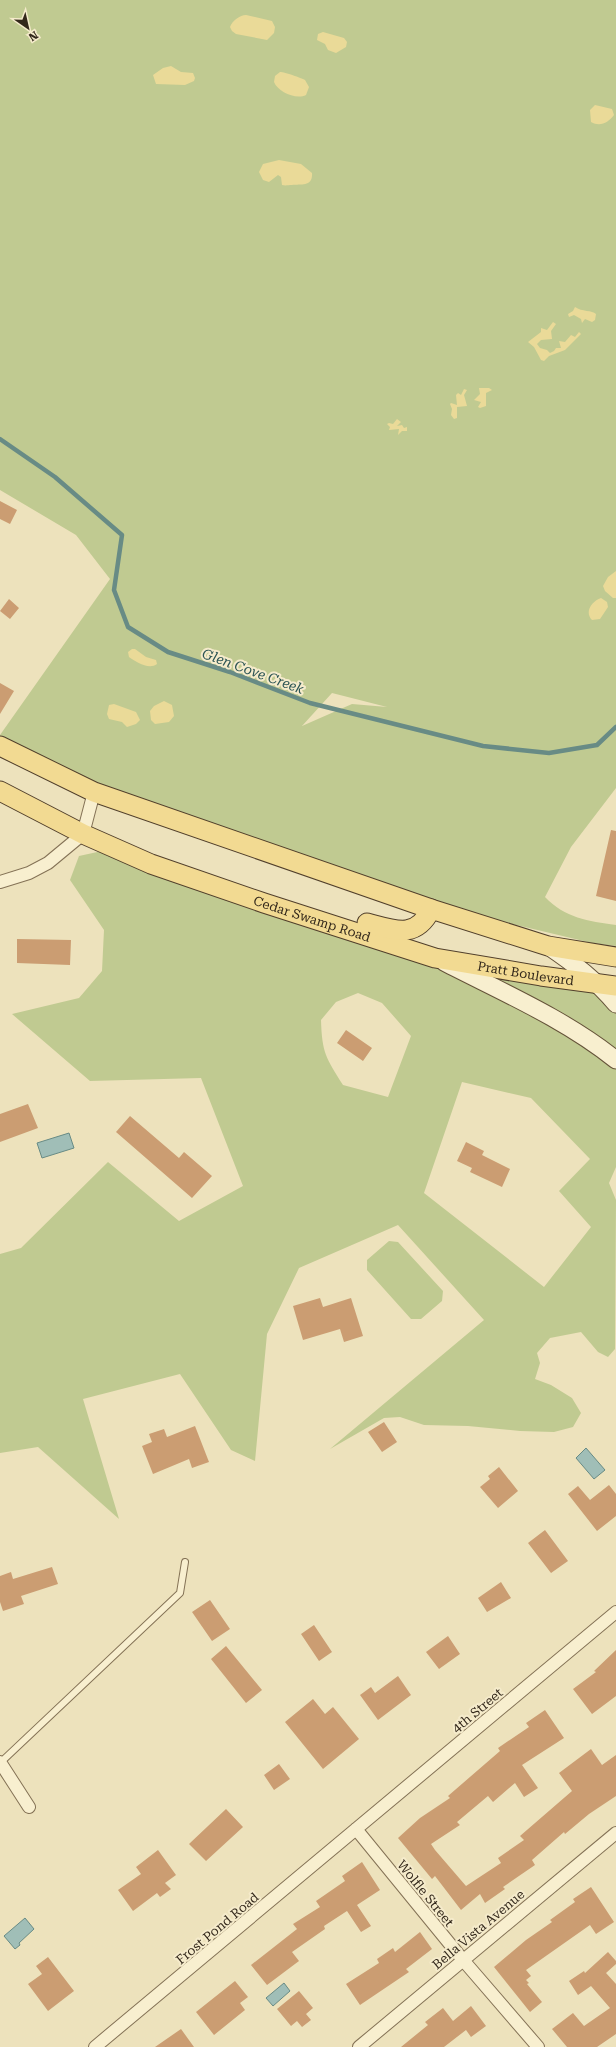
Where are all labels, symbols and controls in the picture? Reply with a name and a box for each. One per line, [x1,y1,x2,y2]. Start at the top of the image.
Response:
north arrow [8,8,48,48]
text: N [26,28,40,44]
water label: Glen Cove Creek [200,645,306,697]
street label: Cedar Swamp Road [252,893,373,945]
street label: Pratt Boulevard [476,958,576,988]
street label: 4th Street [449,1685,506,1736]
street label: Wolfle Street [394,1857,457,1930]
street label: Bella Vista Avenue [429,1887,527,1972]
street label: Frost Pond Road [173,1889,262,1967]

